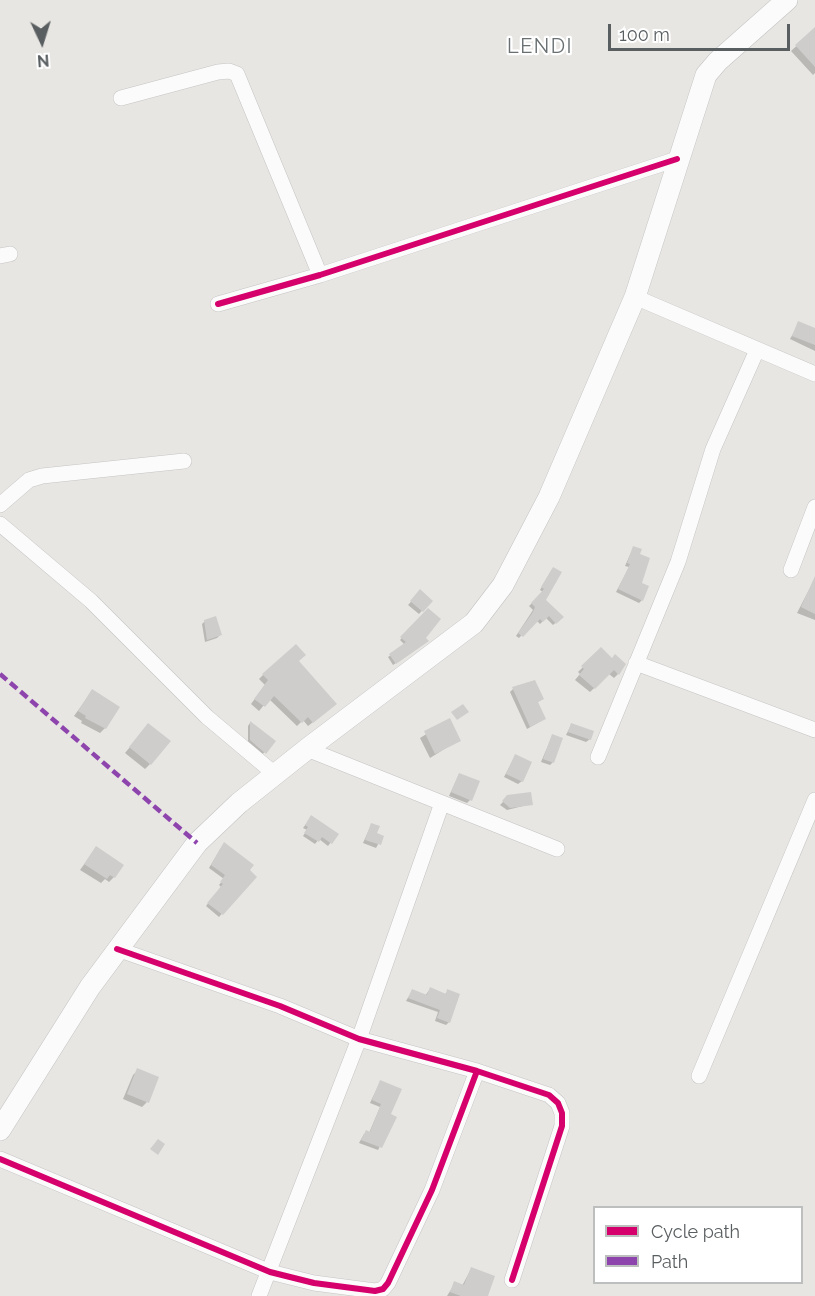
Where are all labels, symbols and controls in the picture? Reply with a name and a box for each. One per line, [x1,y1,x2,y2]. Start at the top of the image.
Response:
north arrow [12,12,72,72]
scale bar [611,12,792,50]
text: 100 m [619,24,670,45]
district label: LENDI [507,35,573,59]
text: N [37,51,50,70]
legend [593,1206,803,1284]
text: Cycle path [651,1221,740,1242]
text: Path [651,1251,688,1272]

